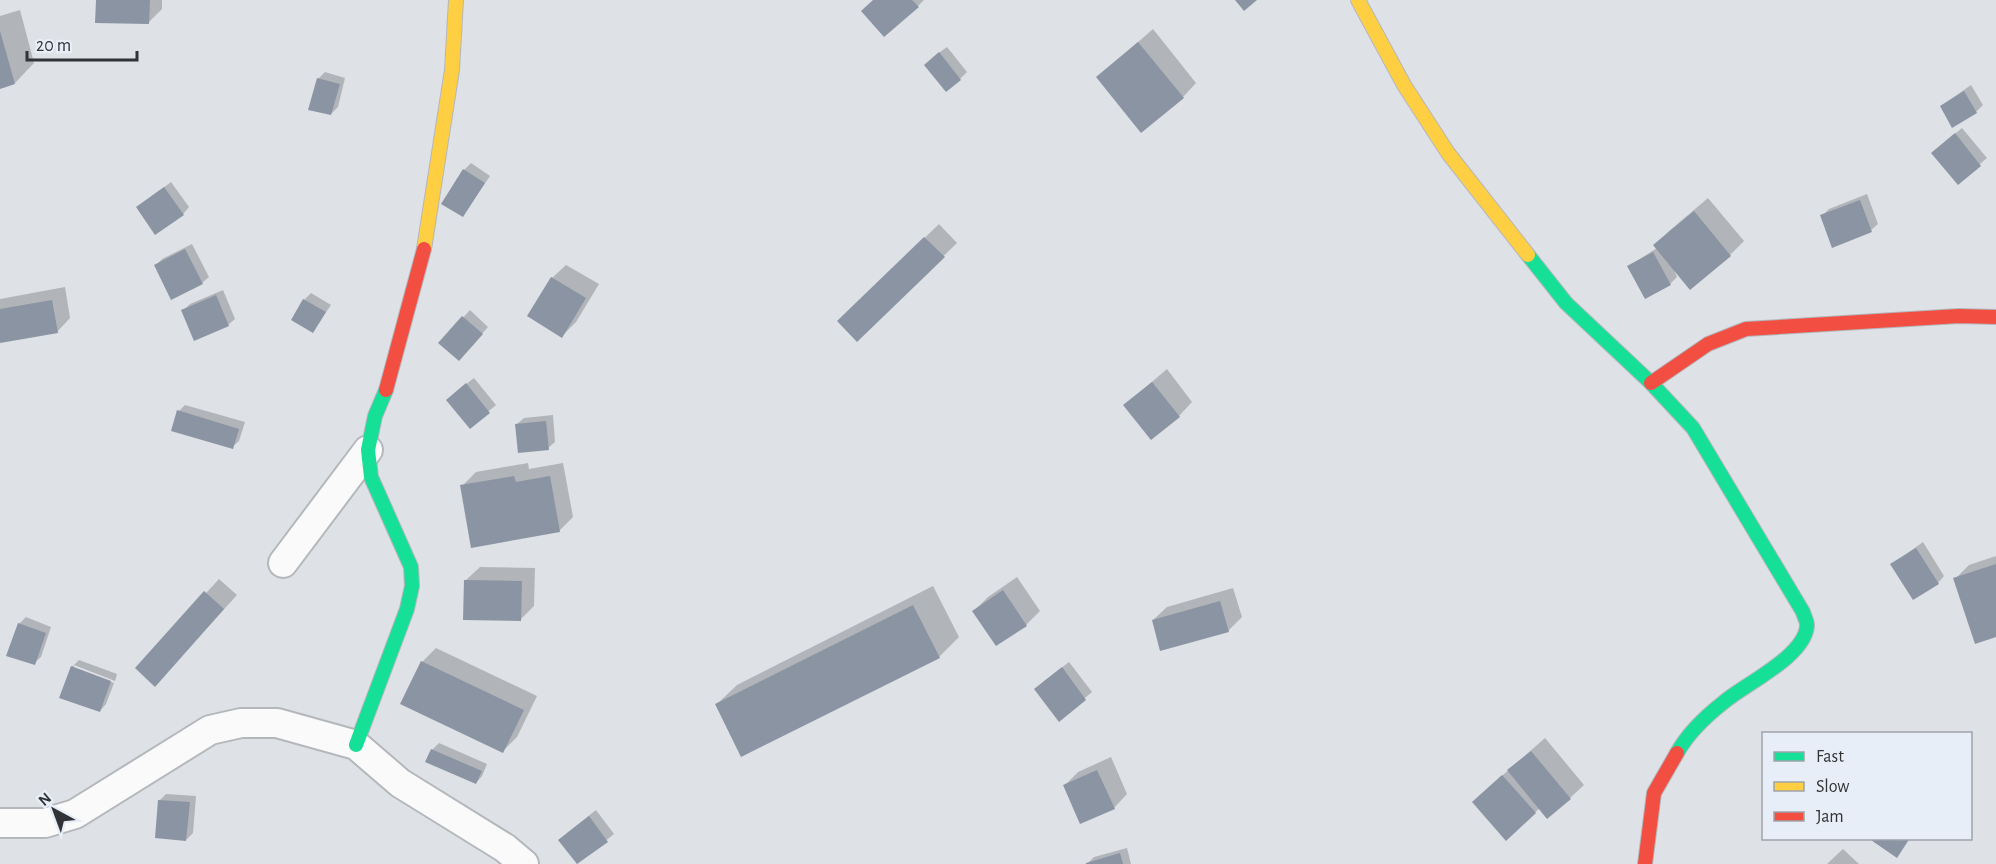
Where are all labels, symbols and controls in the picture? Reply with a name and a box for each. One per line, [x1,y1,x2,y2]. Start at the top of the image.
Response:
scale bar [27,24,136,62]
text: 20 m [36,37,71,55]
legend [1762,732,1972,840]
text: Fast [1816,748,1844,766]
text: Slow [1816,778,1849,796]
north arrow [24,780,84,840]
text: N [35,790,54,809]
text: Jam [1816,808,1844,826]

